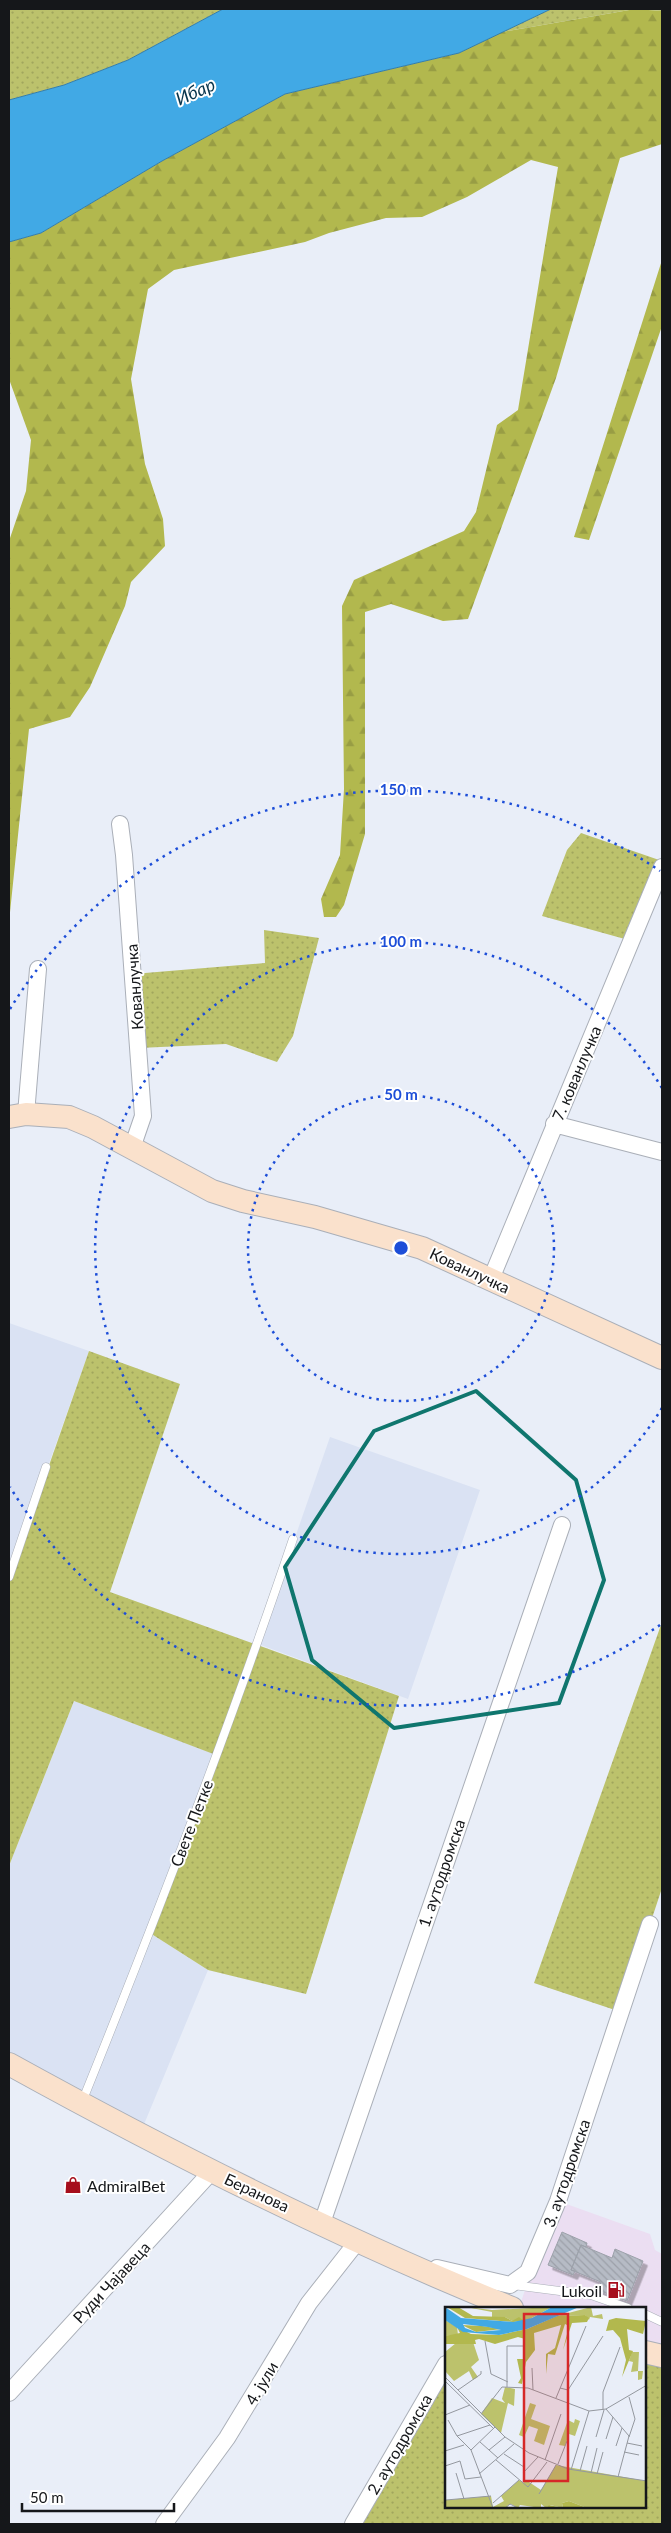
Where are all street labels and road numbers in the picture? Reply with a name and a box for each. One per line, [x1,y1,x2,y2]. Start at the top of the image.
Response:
street label: Кованлучка [122,943,146,1031]
street label: 7. кованлучка [547,1023,605,1123]
street label: Кованлучка [427,1243,513,1297]
street label: Свете Петке [166,1777,216,1869]
street label: 1. аутодромска [414,1817,468,1929]
street label: 3. аутодромска [539,2117,593,2229]
street label: Беранова [222,2169,292,2215]
street label: Руди Чајавеца [68,2237,154,2327]
street label: 4. јули [241,2358,281,2408]
street label: 2. аутодромска [363,2390,435,2498]

